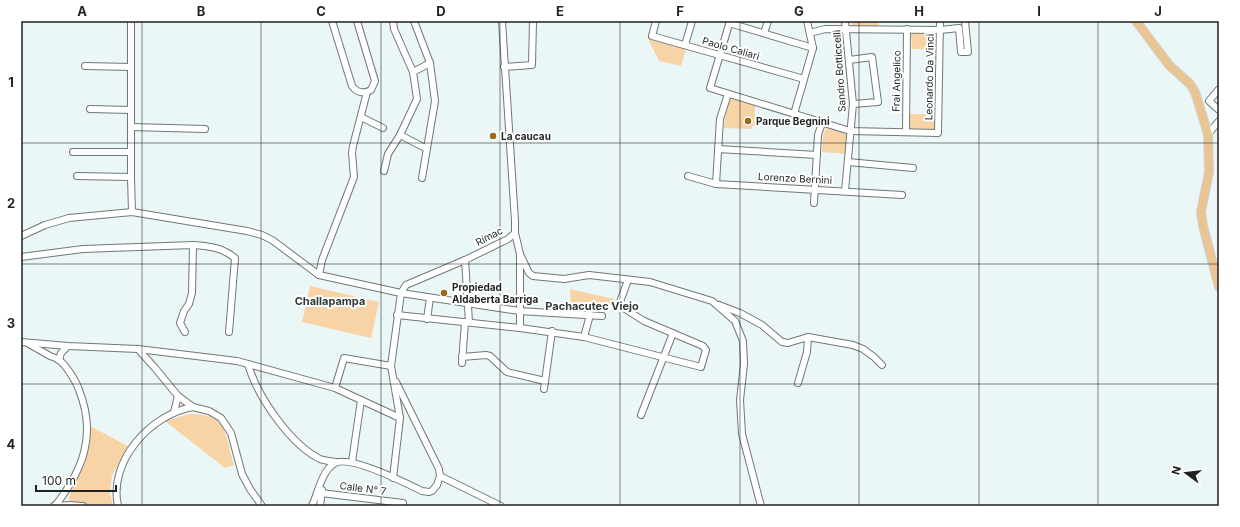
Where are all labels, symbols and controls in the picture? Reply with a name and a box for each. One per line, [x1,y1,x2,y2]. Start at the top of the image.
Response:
text: A [77,3,87,19]
text: B [197,3,206,19]
text: C [316,3,326,19]
text: D [436,3,446,19]
text: E [556,3,564,19]
text: F [676,3,684,19]
text: G [794,3,804,19]
text: H [914,3,924,19]
text: I [1037,3,1041,19]
text: J [1154,3,1162,19]
street label: Sandro Botticcelli [830,30,848,112]
street label: Paolo Caliari [701,34,761,62]
street label: Leonardo Da Vinci [922,34,936,120]
street label: Frai Angelico [889,50,903,112]
text: 1 [8,74,14,90]
place label: Parque Begnini [756,115,830,128]
marker: Parque Begnini [743,116,753,126]
place label: La caucau [501,130,551,142]
marker: La caucau [488,131,498,141]
street label: Lorenzo Bernini [758,170,832,186]
text: 2 [7,195,15,211]
street label: Rímac [473,224,505,248]
place label: Propiedad Aldaberta Barriga [452,281,538,306]
marker: Propiedad Aldaberta Barriga [439,288,449,298]
district label: Challapampa [295,294,365,308]
district label: Pachacutec Viejo [545,299,639,313]
text: 3 [7,315,15,331]
text: 4 [7,436,16,452]
north arrow [1166,453,1206,493]
text: N [1168,465,1184,476]
scale bar [36,467,116,493]
text: 100 m [42,473,76,488]
street label: Calle N° 7 [339,479,387,497]

